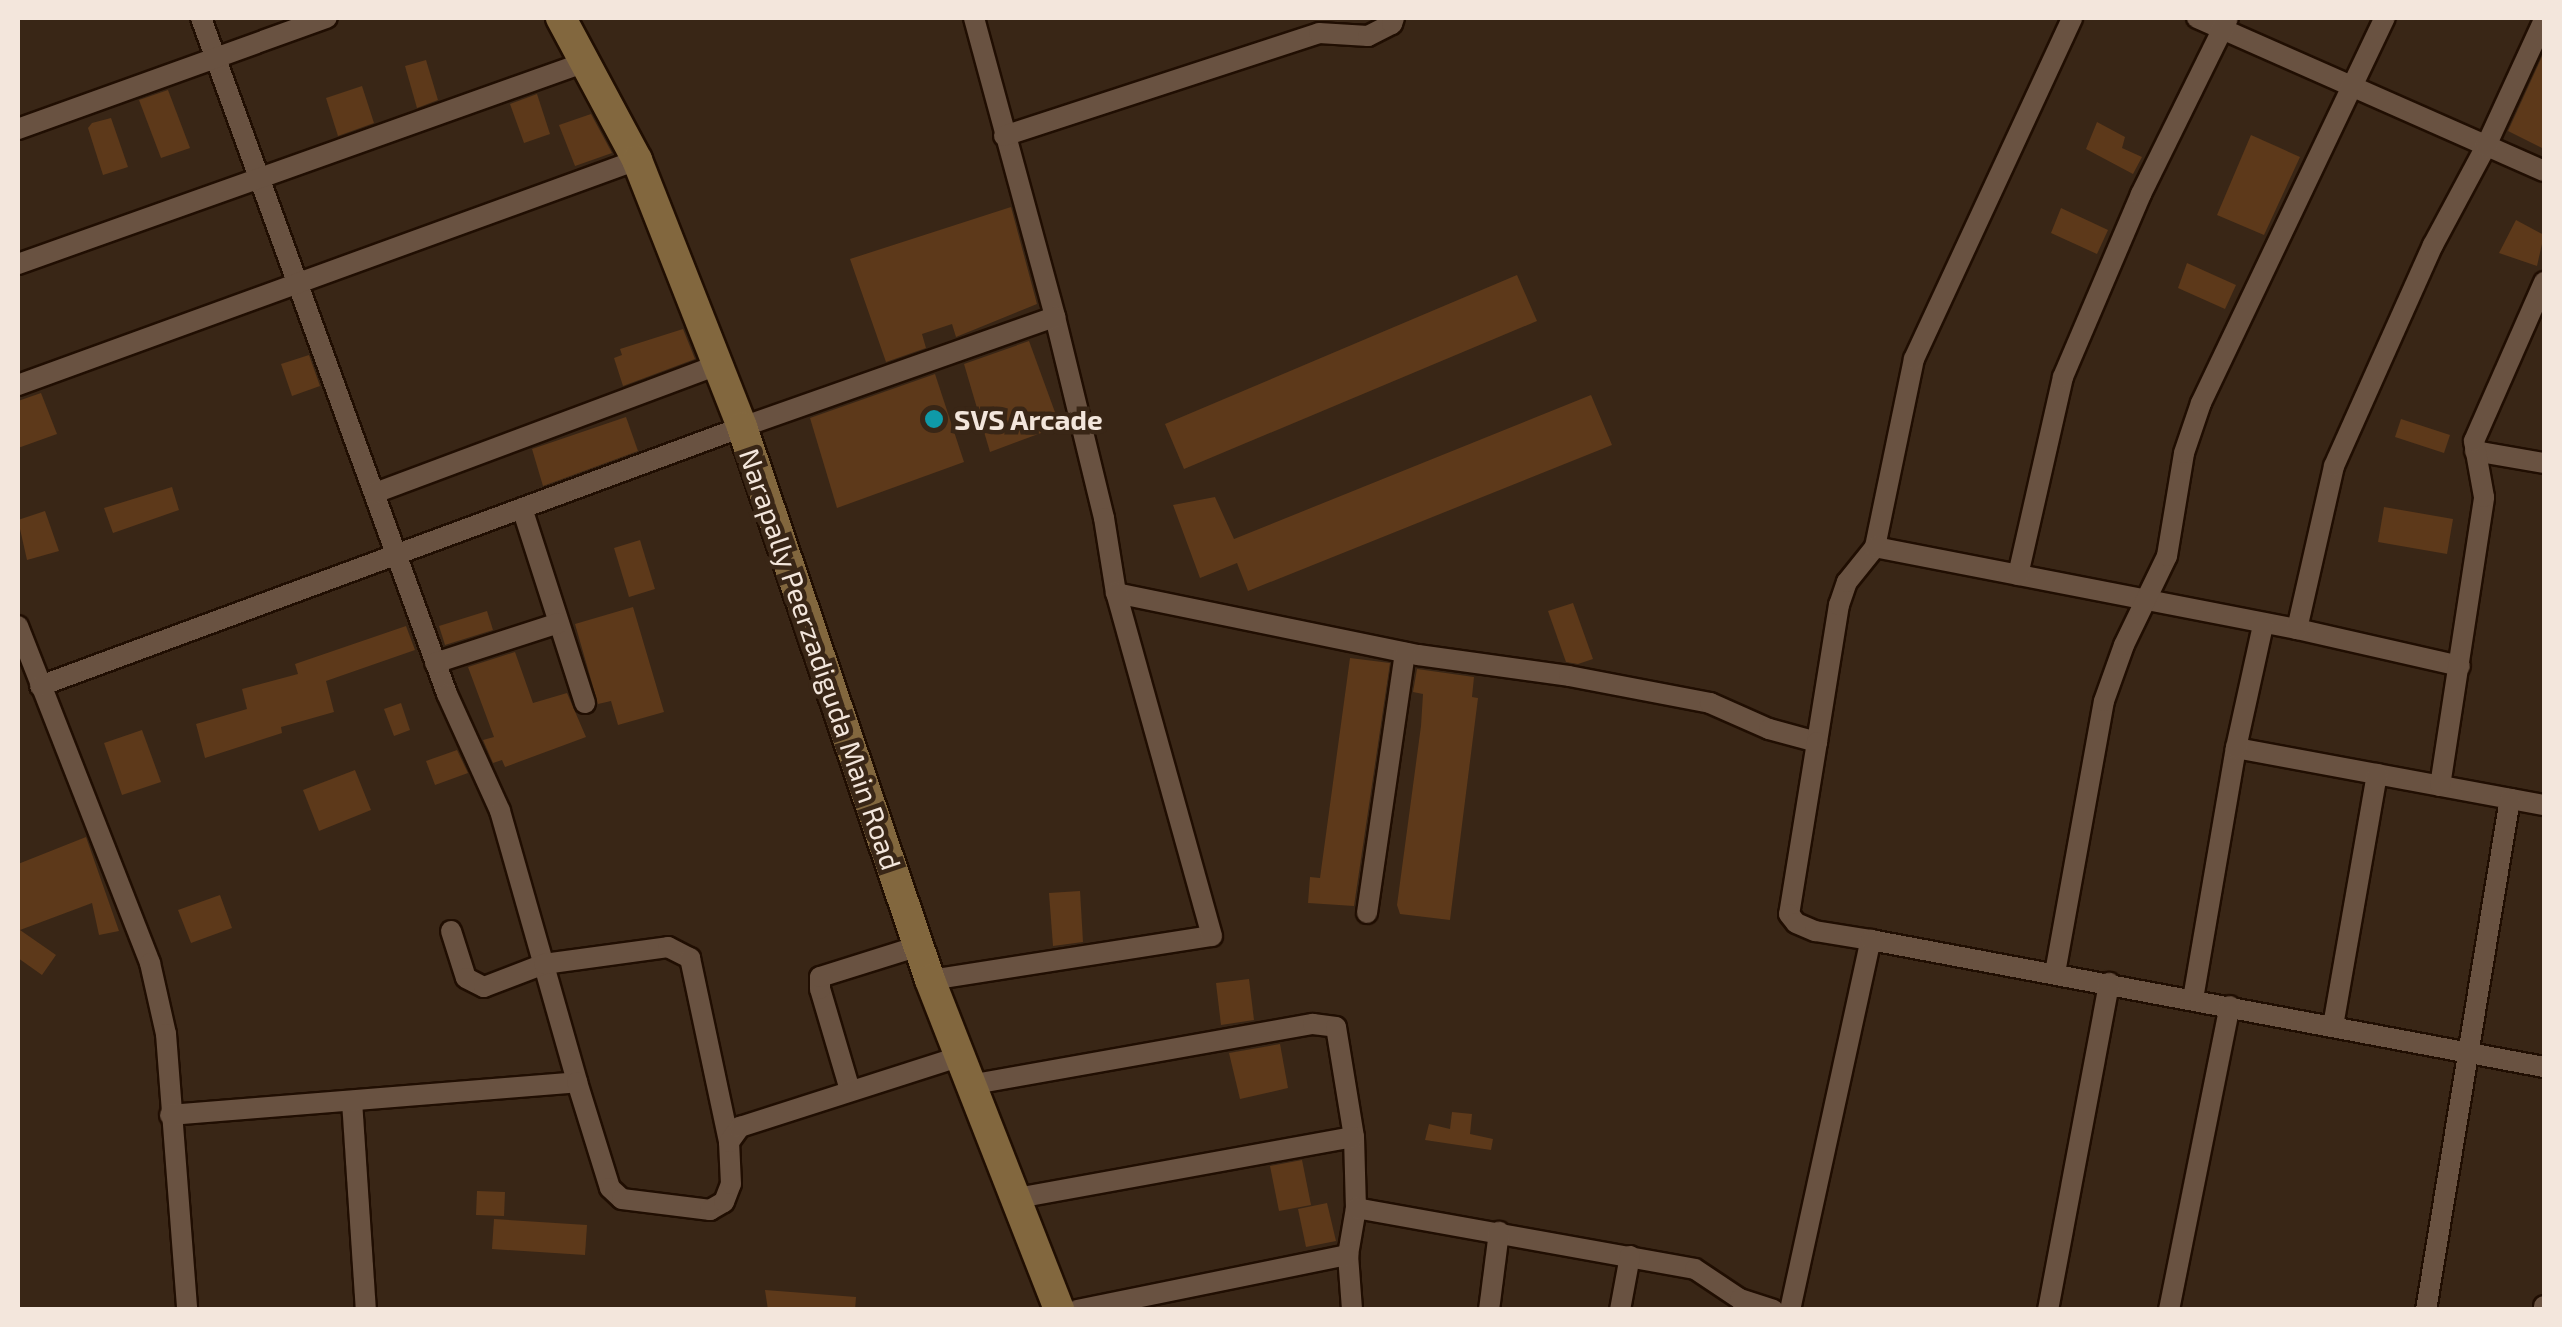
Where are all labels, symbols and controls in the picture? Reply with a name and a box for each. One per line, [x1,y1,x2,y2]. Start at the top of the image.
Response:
place label: SVS Arcade [954,402,1104,436]
marker: SVS Arcade [923,408,945,430]
street label: Narapally Peerzadiguda Main Road [733,444,909,874]

